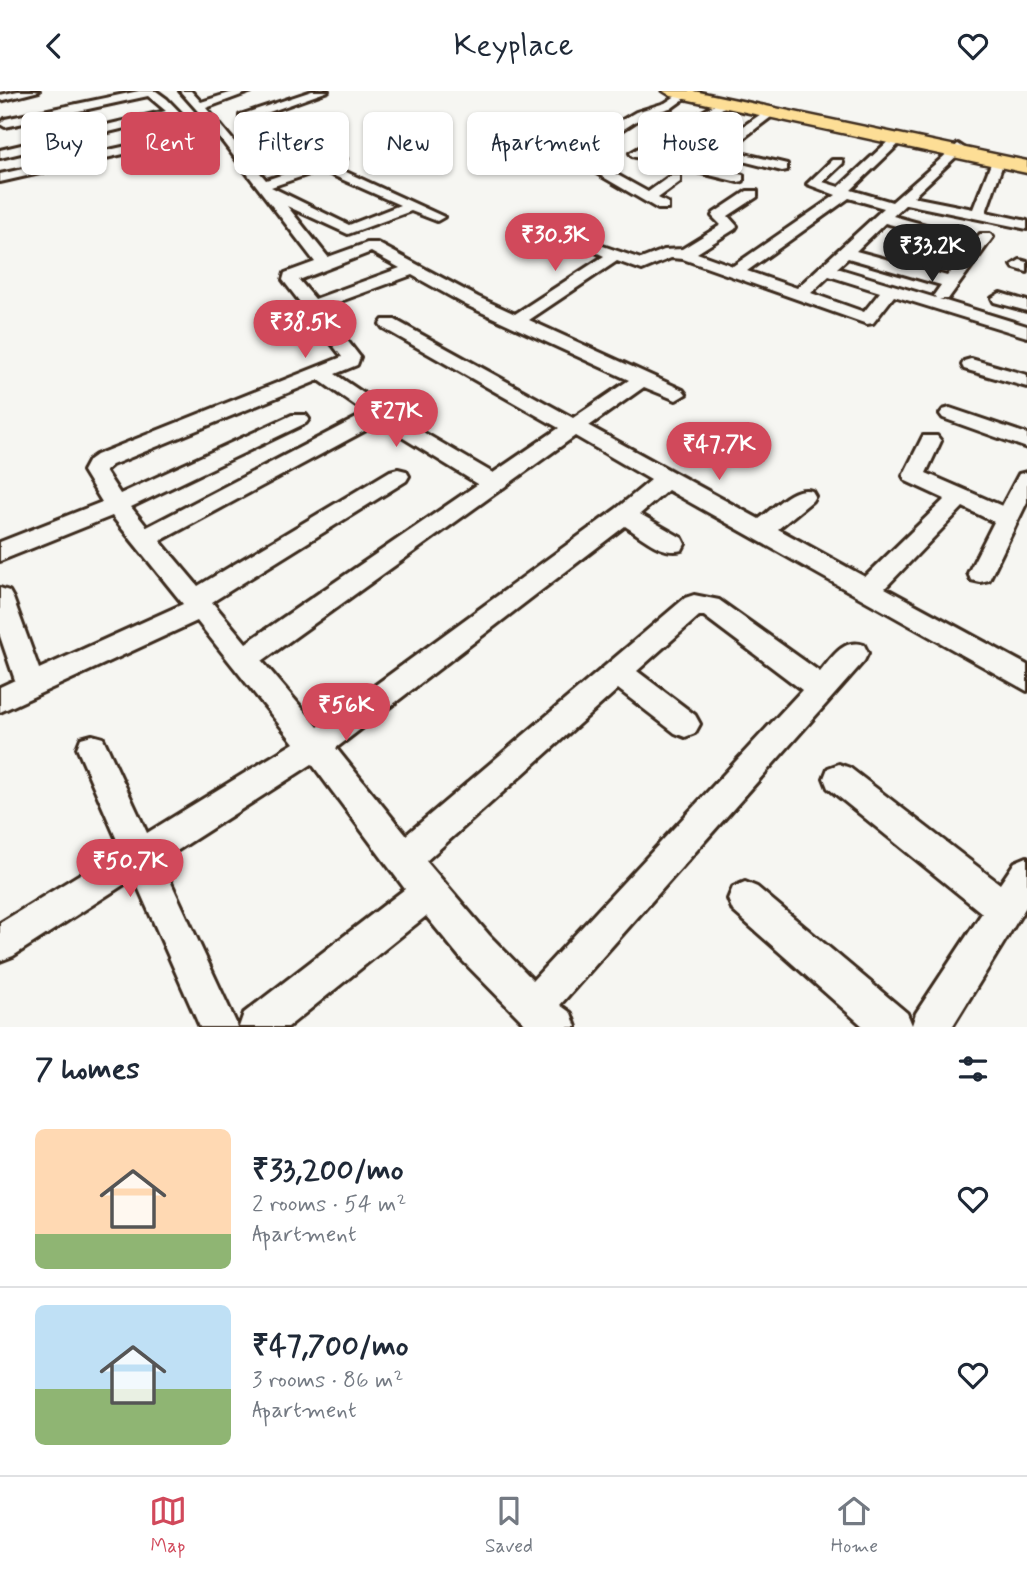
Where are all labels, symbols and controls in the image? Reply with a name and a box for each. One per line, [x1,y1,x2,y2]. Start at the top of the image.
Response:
text: Keyplace [453,25,574,67]
icon: back [35,27,73,65]
icon: heart [954,27,992,65]
chip: Buy [21,112,107,175]
chip: Rent [121,112,220,175]
chip: Filters [234,112,349,175]
chip: New [363,112,453,175]
chip: Apartment [467,112,624,175]
chip: House [638,112,743,175]
pin: ₹30.3K [498,213,612,273]
text: ₹30.3K [521,221,589,251]
pin: ₹33.2K [875,225,989,284]
text: ₹33.2K [899,232,965,262]
pin: ₹38.5K [248,301,362,360]
text: ₹38.5K [270,308,340,338]
pin: ₹27K [355,389,437,449]
text: ₹27K [370,397,422,427]
pin: ₹47.7K [662,423,776,482]
text: ₹47.7K [682,430,756,460]
pin: ₹56K [305,683,387,743]
text: ₹56K [318,691,374,721]
pin: ₹50.7K [73,839,187,899]
text: ₹50.7K [92,847,168,877]
text: 7 homes [35,1050,140,1089]
icon: filters [954,1050,992,1088]
text: ₹33,200/mo [252,1151,403,1190]
icon: home [91,1157,175,1241]
icon: heart [954,1180,992,1218]
text: 2 rooms · 54 m² [252,1190,406,1220]
text: Apartment [252,1220,357,1250]
text: ₹47,700/mo [252,1327,409,1366]
icon: home [91,1333,175,1417]
icon: heart [954,1356,992,1394]
text: 3 rooms · 86 m² [252,1366,403,1396]
text: Apartment [252,1396,357,1426]
tab: Map [149,1492,187,1559]
tab: Saved [485,1492,533,1559]
tab: Home [831,1492,878,1559]

